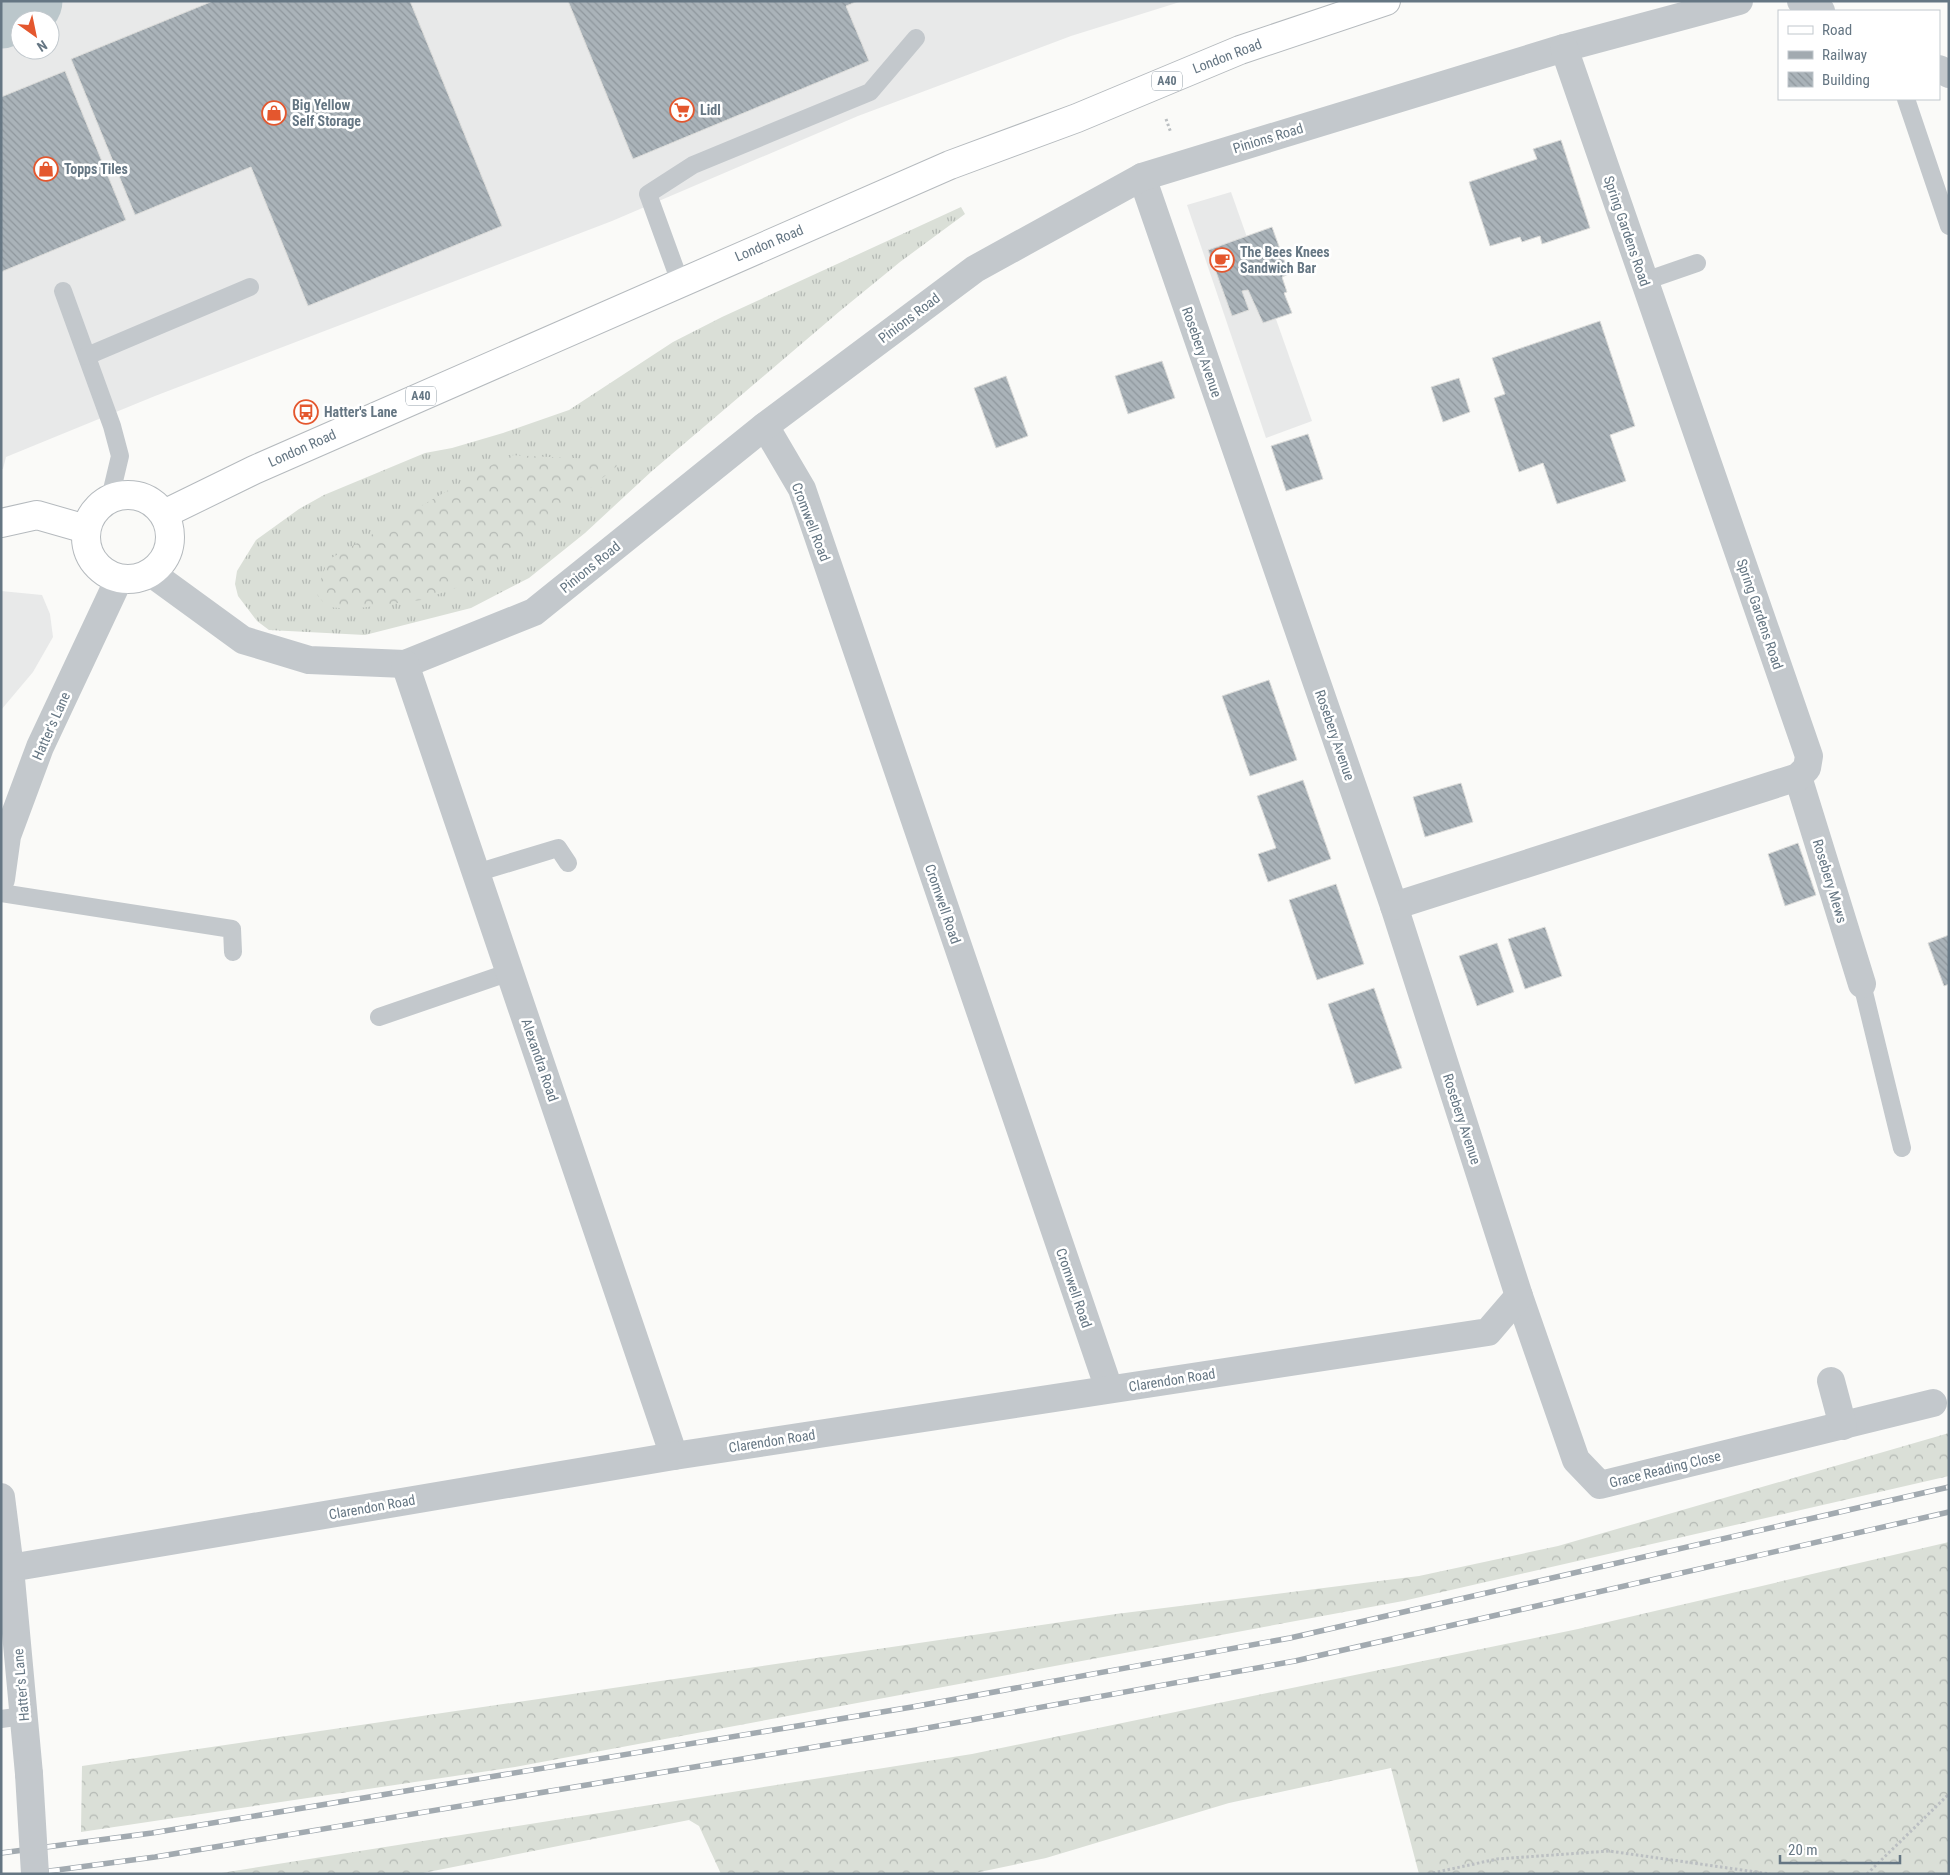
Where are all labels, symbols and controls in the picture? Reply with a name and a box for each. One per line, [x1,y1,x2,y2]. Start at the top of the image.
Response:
north arrow [10,10,60,60]
legend [1778,10,1940,100]
text: Road [1822,21,1852,39]
street label: London Road [1190,36,1264,76]
text: N [34,37,50,55]
text: Railway [1822,46,1867,64]
text: Building [1822,71,1870,89]
road number: A40 [1152,72,1182,90]
place label: Big Yellow Self Storage [292,97,361,129]
supermarket icon: Lidl [669,97,695,123]
shop icon: Big Yellow Self Storage [261,100,287,126]
place label: Lidl [700,102,721,118]
street label: Pinions Road [1231,120,1305,156]
shop icon: Topps Tiles [33,156,59,182]
place label: Topps Tiles [64,161,128,177]
street label: Spring Gardens Road [1601,174,1653,288]
street label: London Road [732,221,806,265]
place label: The Bees Knees Sandwich Bar [1240,244,1330,276]
cafe icon: The Bees Knees Sandwich Bar [1209,247,1235,273]
street label: Pinions Road [875,290,943,346]
street label: Rosebery Avenue [1179,305,1225,400]
road number: A40 [406,386,436,406]
bus stop icon: Hatter's Lane [293,399,319,425]
place label: Hatter's Lane [324,404,398,420]
street label: London Road [266,426,338,470]
street label: Cromwell Road [789,480,833,564]
street label: Pinions Road [557,538,623,596]
street label: Spring Gardens Road [1734,557,1786,671]
street label: Rosebery Avenue [1312,688,1358,783]
street label: Hatter's Lane [29,689,73,763]
street label: Rosebery Mews [1810,837,1850,925]
street label: Cromwell Road [922,862,964,946]
street label: Alexandra Road [518,1017,562,1103]
street label: Rosebery Avenue [1440,1072,1484,1167]
street label: Cromwell Road [1053,1246,1095,1330]
street label: Clarendon Road [1128,1365,1216,1395]
street label: Clarendon Road [728,1426,816,1456]
street label: Grace Reading Close [1608,1447,1723,1491]
street label: Clarendon Road [328,1492,416,1522]
street label: Hatter's Lane [10,1648,32,1722]
scale bar [1780,1832,1900,1864]
text: 20 m [1788,1841,1818,1859]

